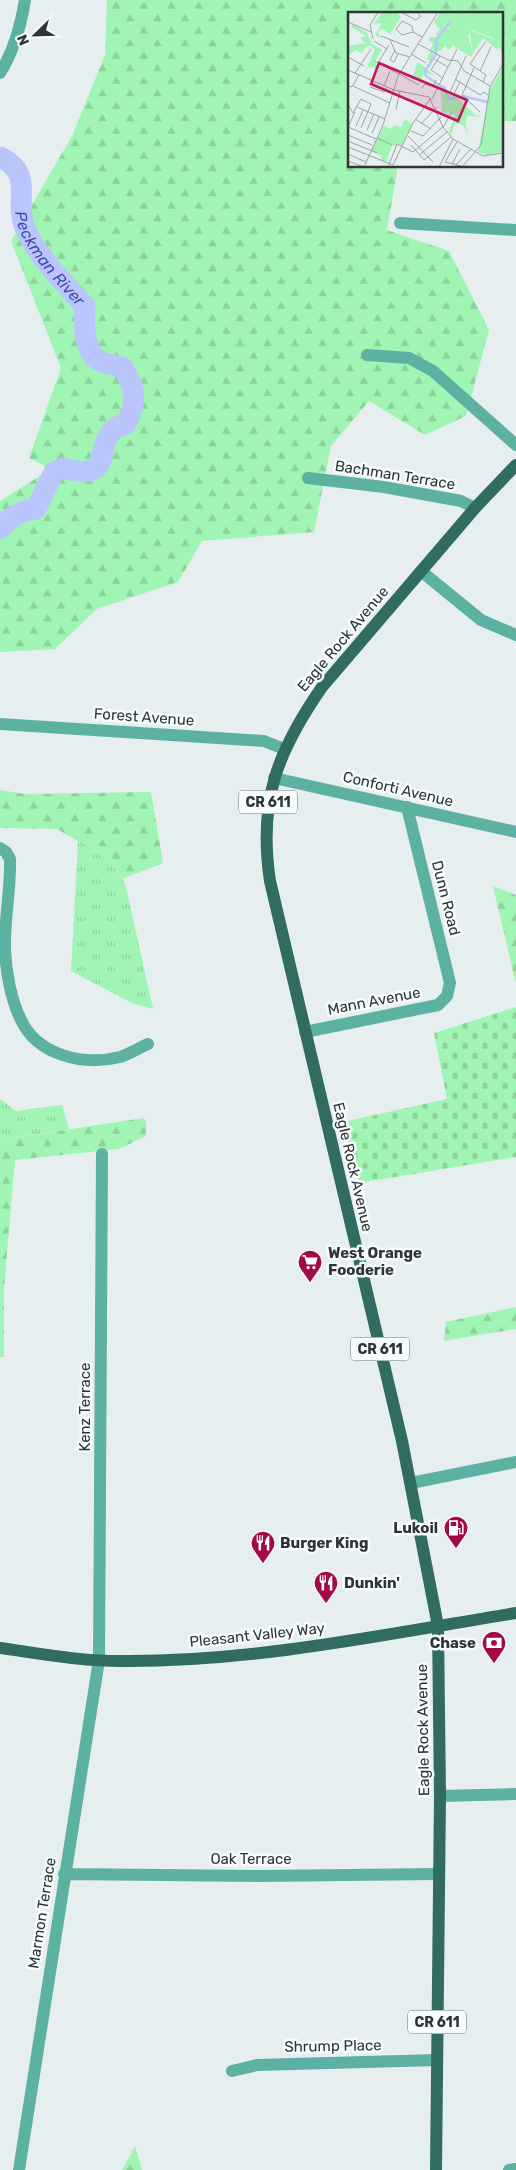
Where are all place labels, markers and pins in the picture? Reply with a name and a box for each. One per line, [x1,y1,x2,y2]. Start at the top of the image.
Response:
place label: West Orange Fooderie [328,1244,422,1279]
supermarket icon: West Orange Fooderie [297,1249,323,1283]
fuel station icon: Lukoil [443,1515,469,1549]
place label: Lukoil [393,1519,438,1537]
restaurant icon: Burger King [250,1530,276,1564]
place label: Burger King [280,1534,368,1552]
restaurant icon: Dunkin' [313,1570,339,1604]
place label: Dunkin' [344,1574,400,1592]
bank icon: Chase [481,1630,507,1664]
place label: Chase [430,1634,476,1652]

